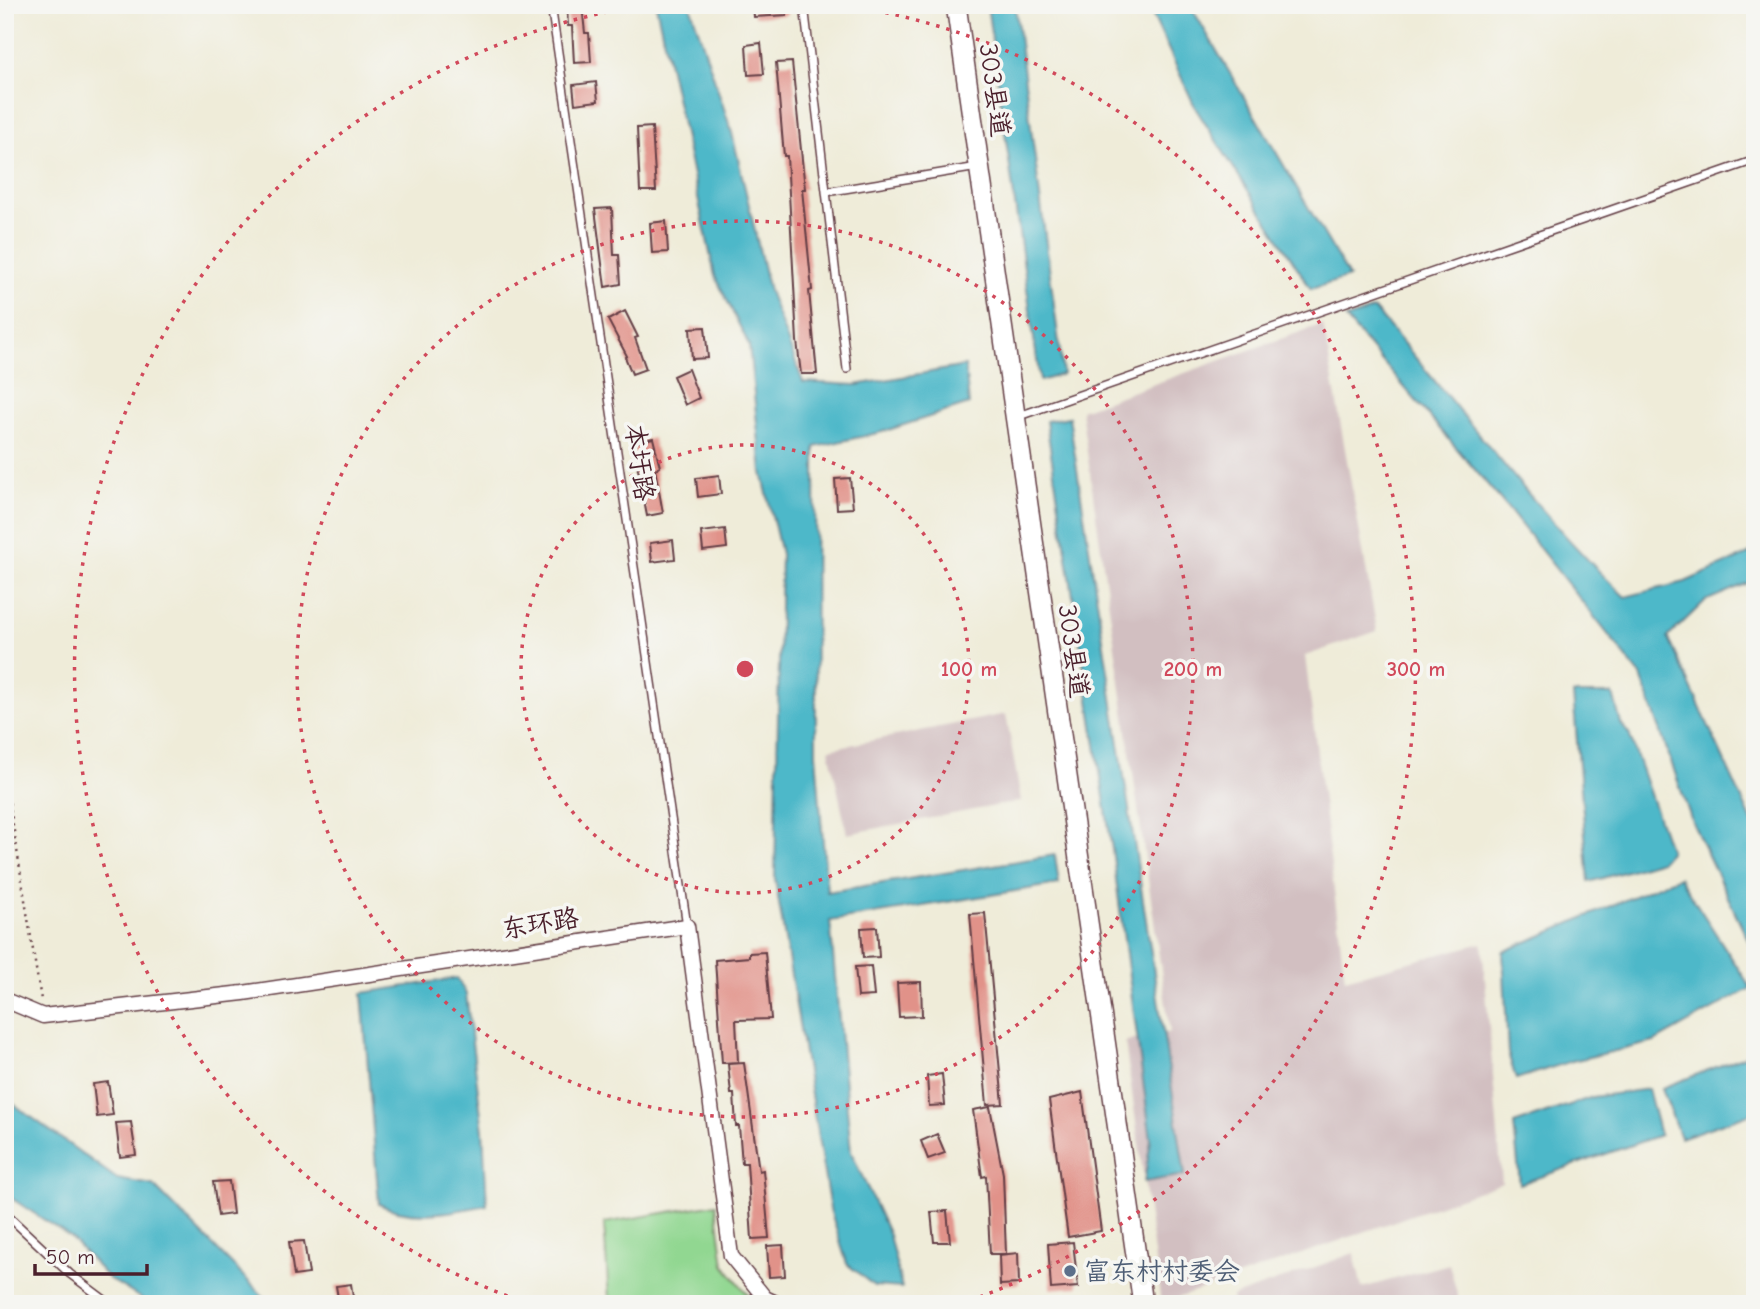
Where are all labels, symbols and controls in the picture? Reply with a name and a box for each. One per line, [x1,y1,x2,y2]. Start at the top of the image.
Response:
street label: 303县道 [973,41,1015,139]
street label: 本圩路 [619,421,659,503]
street label: 303县道 [1052,602,1094,700]
centre of rings [733,657,757,681]
text: 100 m [941,657,997,681]
text: 200 m [1164,657,1222,681]
text: 300 m [1387,657,1445,681]
street label: 东环路 [499,903,581,945]
scale bar [35,1232,147,1276]
text: 50 m [46,1245,95,1269]
place label: 富东村村委会 [1084,1257,1240,1287]
marker: 富东村村委会 [1062,1263,1078,1279]

